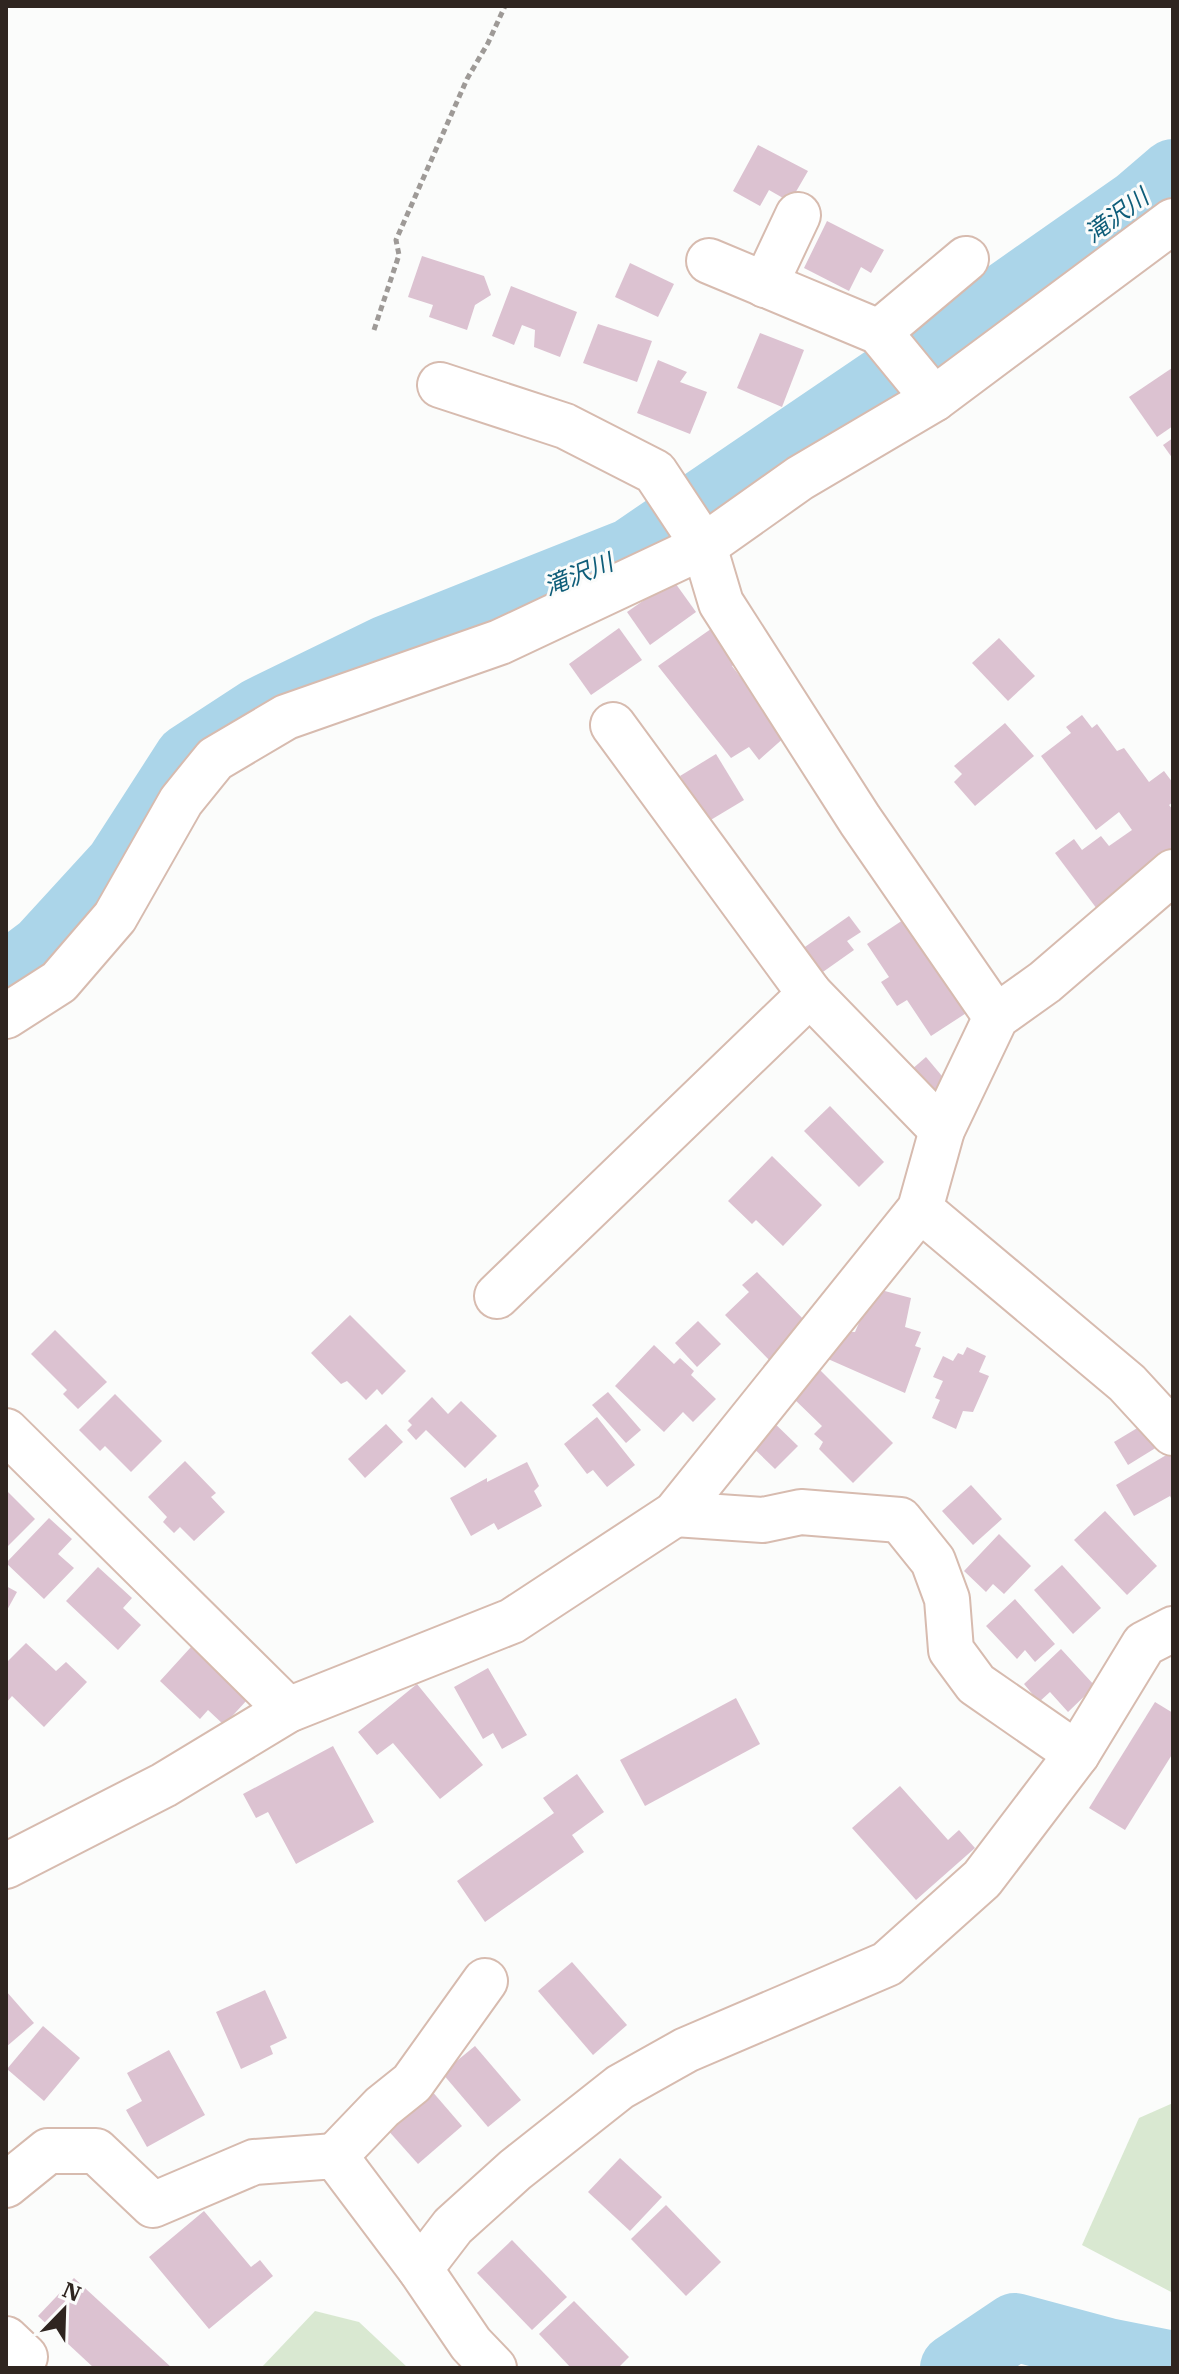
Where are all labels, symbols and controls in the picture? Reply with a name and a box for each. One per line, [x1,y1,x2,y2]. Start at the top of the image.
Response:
water label: 滝沢川 [1077,179,1157,249]
water label: 滝沢川 [539,545,620,602]
north arrow [24,2270,104,2350]
text: N [58,2274,86,2308]

